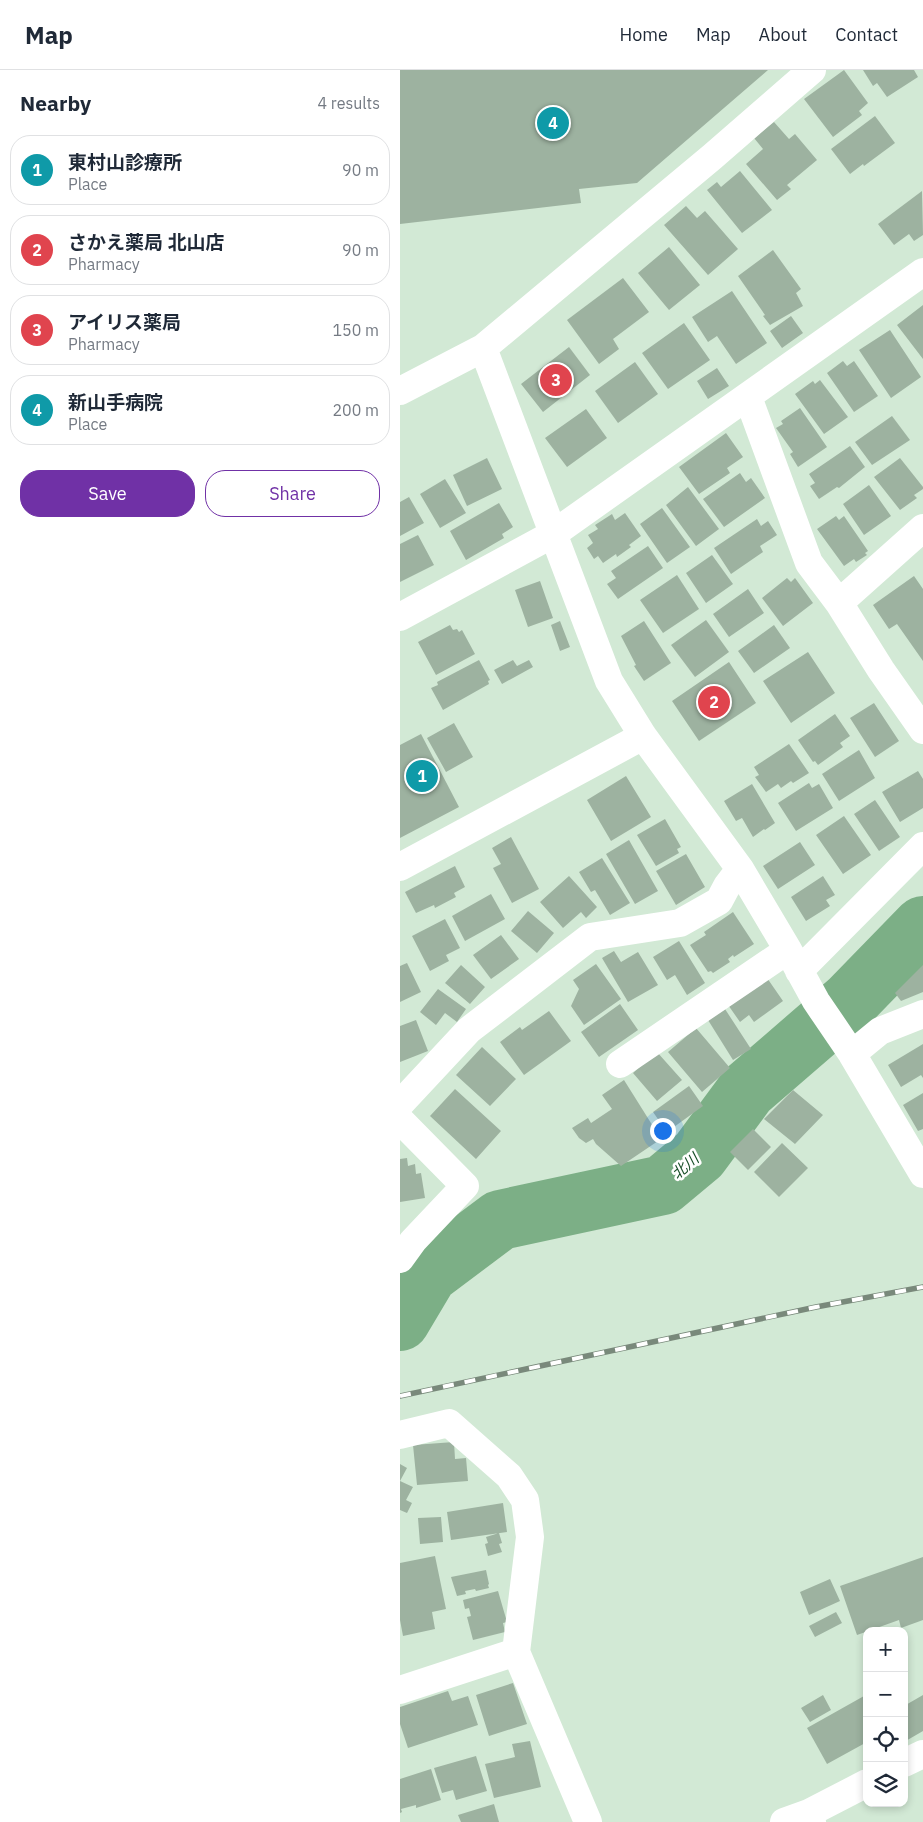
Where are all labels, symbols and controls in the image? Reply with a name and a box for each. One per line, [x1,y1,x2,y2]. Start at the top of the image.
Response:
text: Map [25,19,73,51]
text: Home [620,23,668,46]
text: Map [696,23,731,46]
text: About [759,23,807,46]
text: Contact [835,23,898,46]
text: Nearby [20,89,91,117]
text: 4 results [317,93,380,113]
pin: 4 [537,104,569,142]
text: 東村山診療所 [68,150,182,174]
text: 1 [32,160,42,180]
text: 90 m [342,160,379,180]
text: Place [68,174,107,194]
text: さかえ薬局 北山店 [68,230,225,254]
text: 2 [32,240,42,260]
text: 90 m [342,240,379,260]
text: Pharmacy [68,254,140,274]
text: アイリス薬局 [68,310,181,334]
text: 3 [32,320,42,340]
text: 150 m [332,320,379,340]
text: Pharmacy [68,334,140,354]
pin: 3 [540,361,572,399]
text: 新山手病院 [68,390,163,414]
text: 4 [32,400,42,420]
text: 200 m [332,400,379,420]
text: Place [68,414,107,434]
button: Save [20,470,195,517]
button: Share [205,470,380,517]
pin: 2 [698,683,730,721]
pin: 1 [406,757,438,795]
your location [650,1118,676,1144]
water label: 北川 [667,1148,704,1183]
map controls [863,1627,908,1807]
button: + [863,1627,908,1672]
button: − [863,1672,908,1717]
button: locate [863,1717,908,1762]
button: layers [863,1762,908,1807]

